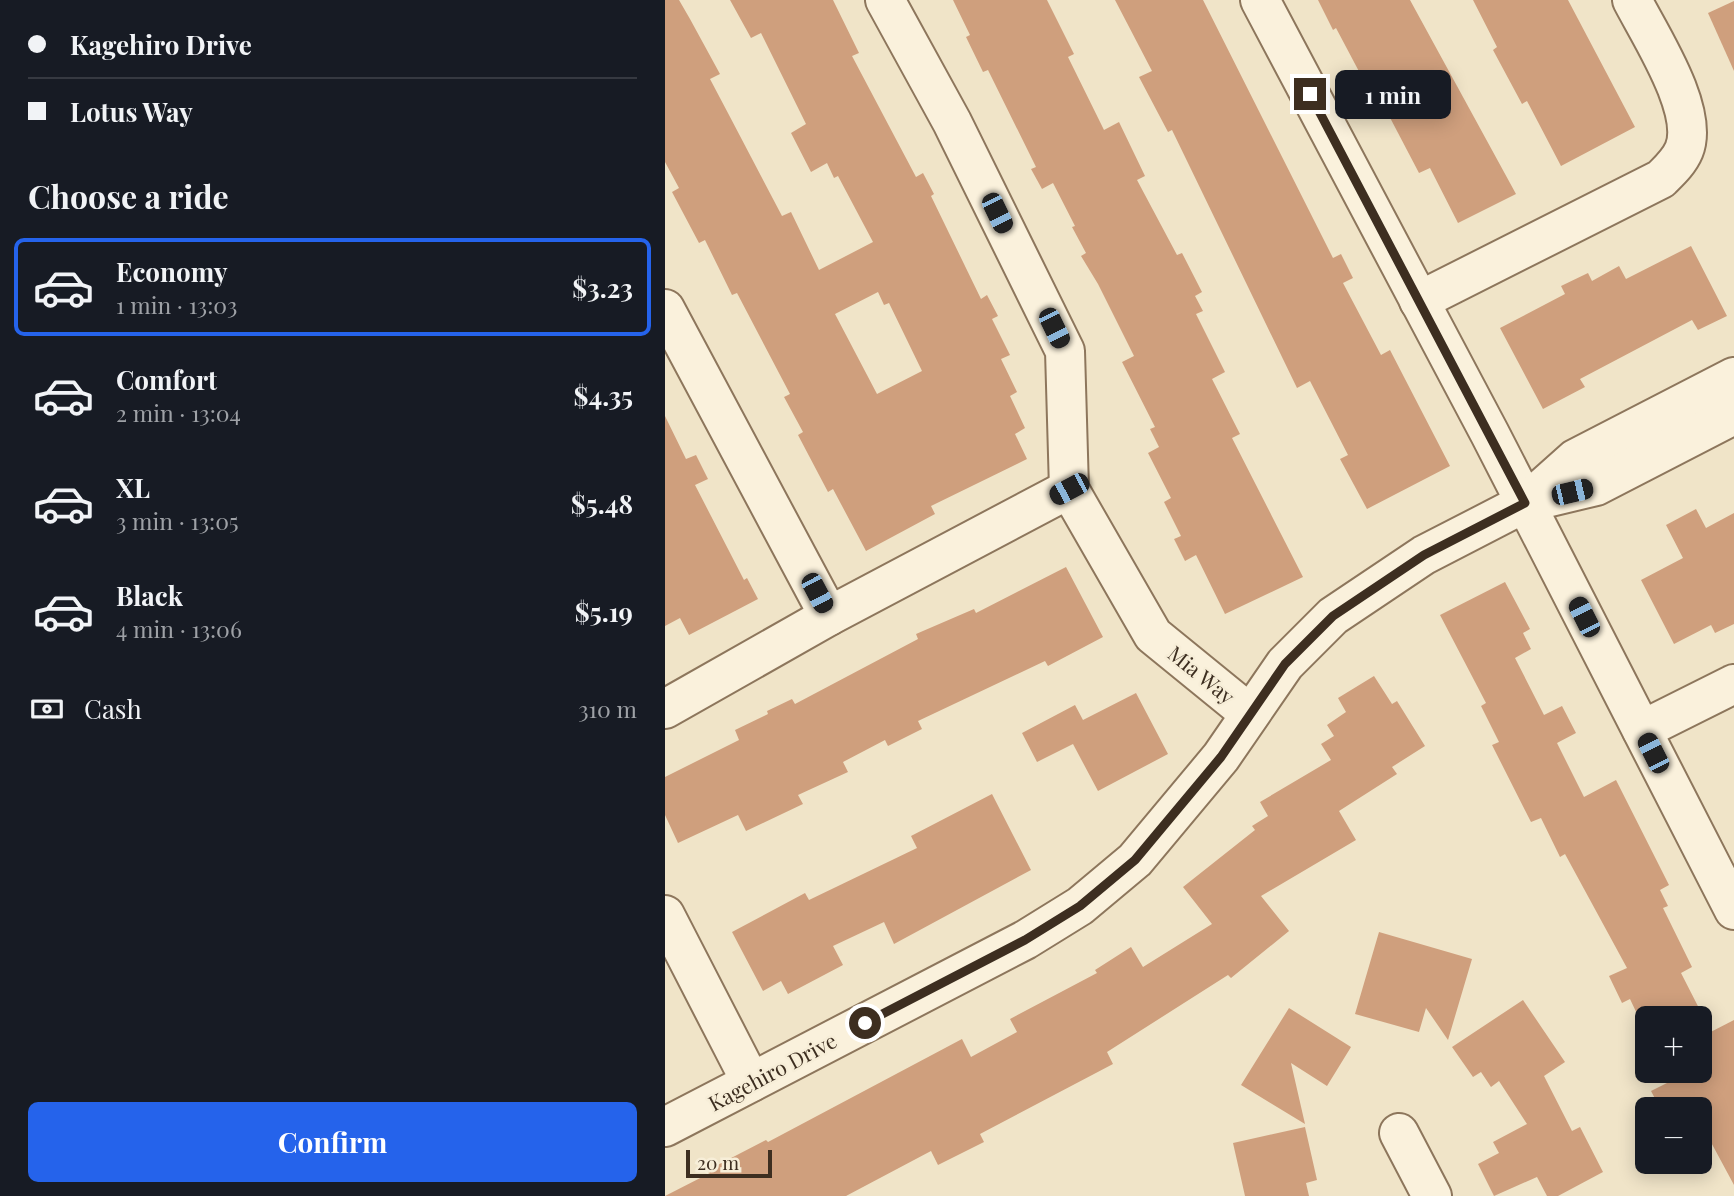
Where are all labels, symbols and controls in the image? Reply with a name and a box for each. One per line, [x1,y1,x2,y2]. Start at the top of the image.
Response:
text: Kagehiro Drive [70,27,252,62]
callout: 1 min [1335,70,1450,119]
route end [1294,78,1326,110]
text: 1 min [1365,79,1421,110]
text: Lotus Way [70,94,193,129]
text: Choose a ride [28,174,229,217]
car [979,190,1016,236]
text: Economy [116,254,227,289]
icon: car [32,256,95,319]
text: $3.23 [572,270,633,305]
text: 1 min · 13:03 [116,289,237,320]
car [1036,305,1073,351]
text: Comfort [116,362,217,397]
icon: car [32,364,95,427]
text: $4.35 [574,378,633,413]
text: 2 min · 13:04 [116,397,241,428]
text: XL [116,470,150,505]
car [1046,470,1093,508]
icon: car [32,472,95,535]
car [1550,477,1595,507]
text: $5.48 [571,486,633,521]
text: 3 min · 13:05 [116,505,238,536]
car [798,570,837,616]
text: Black [116,578,183,613]
icon: car [32,580,95,643]
text: $5.19 [575,594,633,629]
car [1566,594,1603,640]
text: 4 min · 13:06 [116,613,242,644]
street label: Mia Way [1163,639,1241,710]
icon: cash [28,690,66,728]
text: Cash [84,691,142,726]
text: 310 m [578,693,637,724]
car [1635,730,1672,776]
map controls [1635,1006,1712,1174]
button: + [1635,1006,1712,1083]
route start [849,1007,881,1039]
street label: Kagehiro Drive [703,1025,841,1117]
button: − [1635,1097,1712,1174]
button: Confirm [28,1102,637,1182]
scale bar [686,1147,772,1179]
text: 20 m [697,1149,739,1175]

